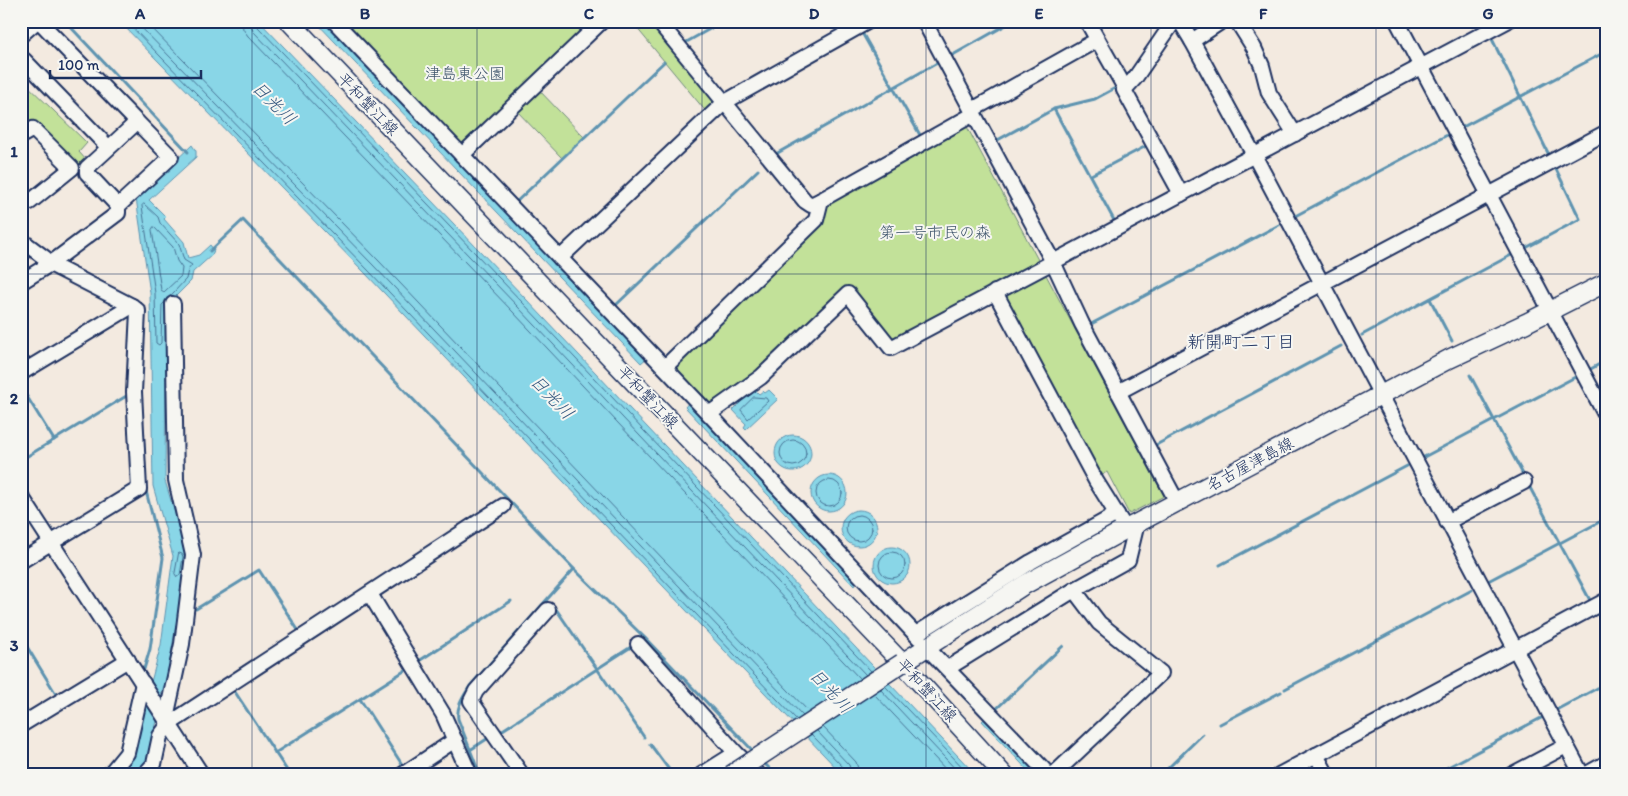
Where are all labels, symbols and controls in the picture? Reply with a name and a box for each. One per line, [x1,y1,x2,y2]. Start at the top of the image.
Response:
text: A [134,4,146,23]
text: B [360,4,371,23]
text: C [584,4,595,23]
text: D [809,4,820,23]
text: E [1035,4,1044,23]
text: F [1259,4,1268,23]
text: G [1482,4,1494,23]
scale bar [50,48,201,80]
text: 100 m [58,56,100,74]
park label: 津島東公園 [425,64,505,83]
street label: 平和蟹江線 [333,69,403,139]
water label: 日光川 [247,76,301,130]
text: 1 [10,142,18,161]
park label: 第一号市民の森 [879,223,991,242]
district label: 新開町二丁目 [1187,331,1295,353]
street label: 平和蟹江線 [613,362,683,432]
water label: 日光川 [525,370,579,424]
text: 2 [10,389,19,408]
street label: 名古屋津島線 [1203,433,1297,495]
text: 3 [10,636,19,655]
street label: 平和蟹江線 [893,654,961,726]
water label: 日光川 [805,664,857,718]

